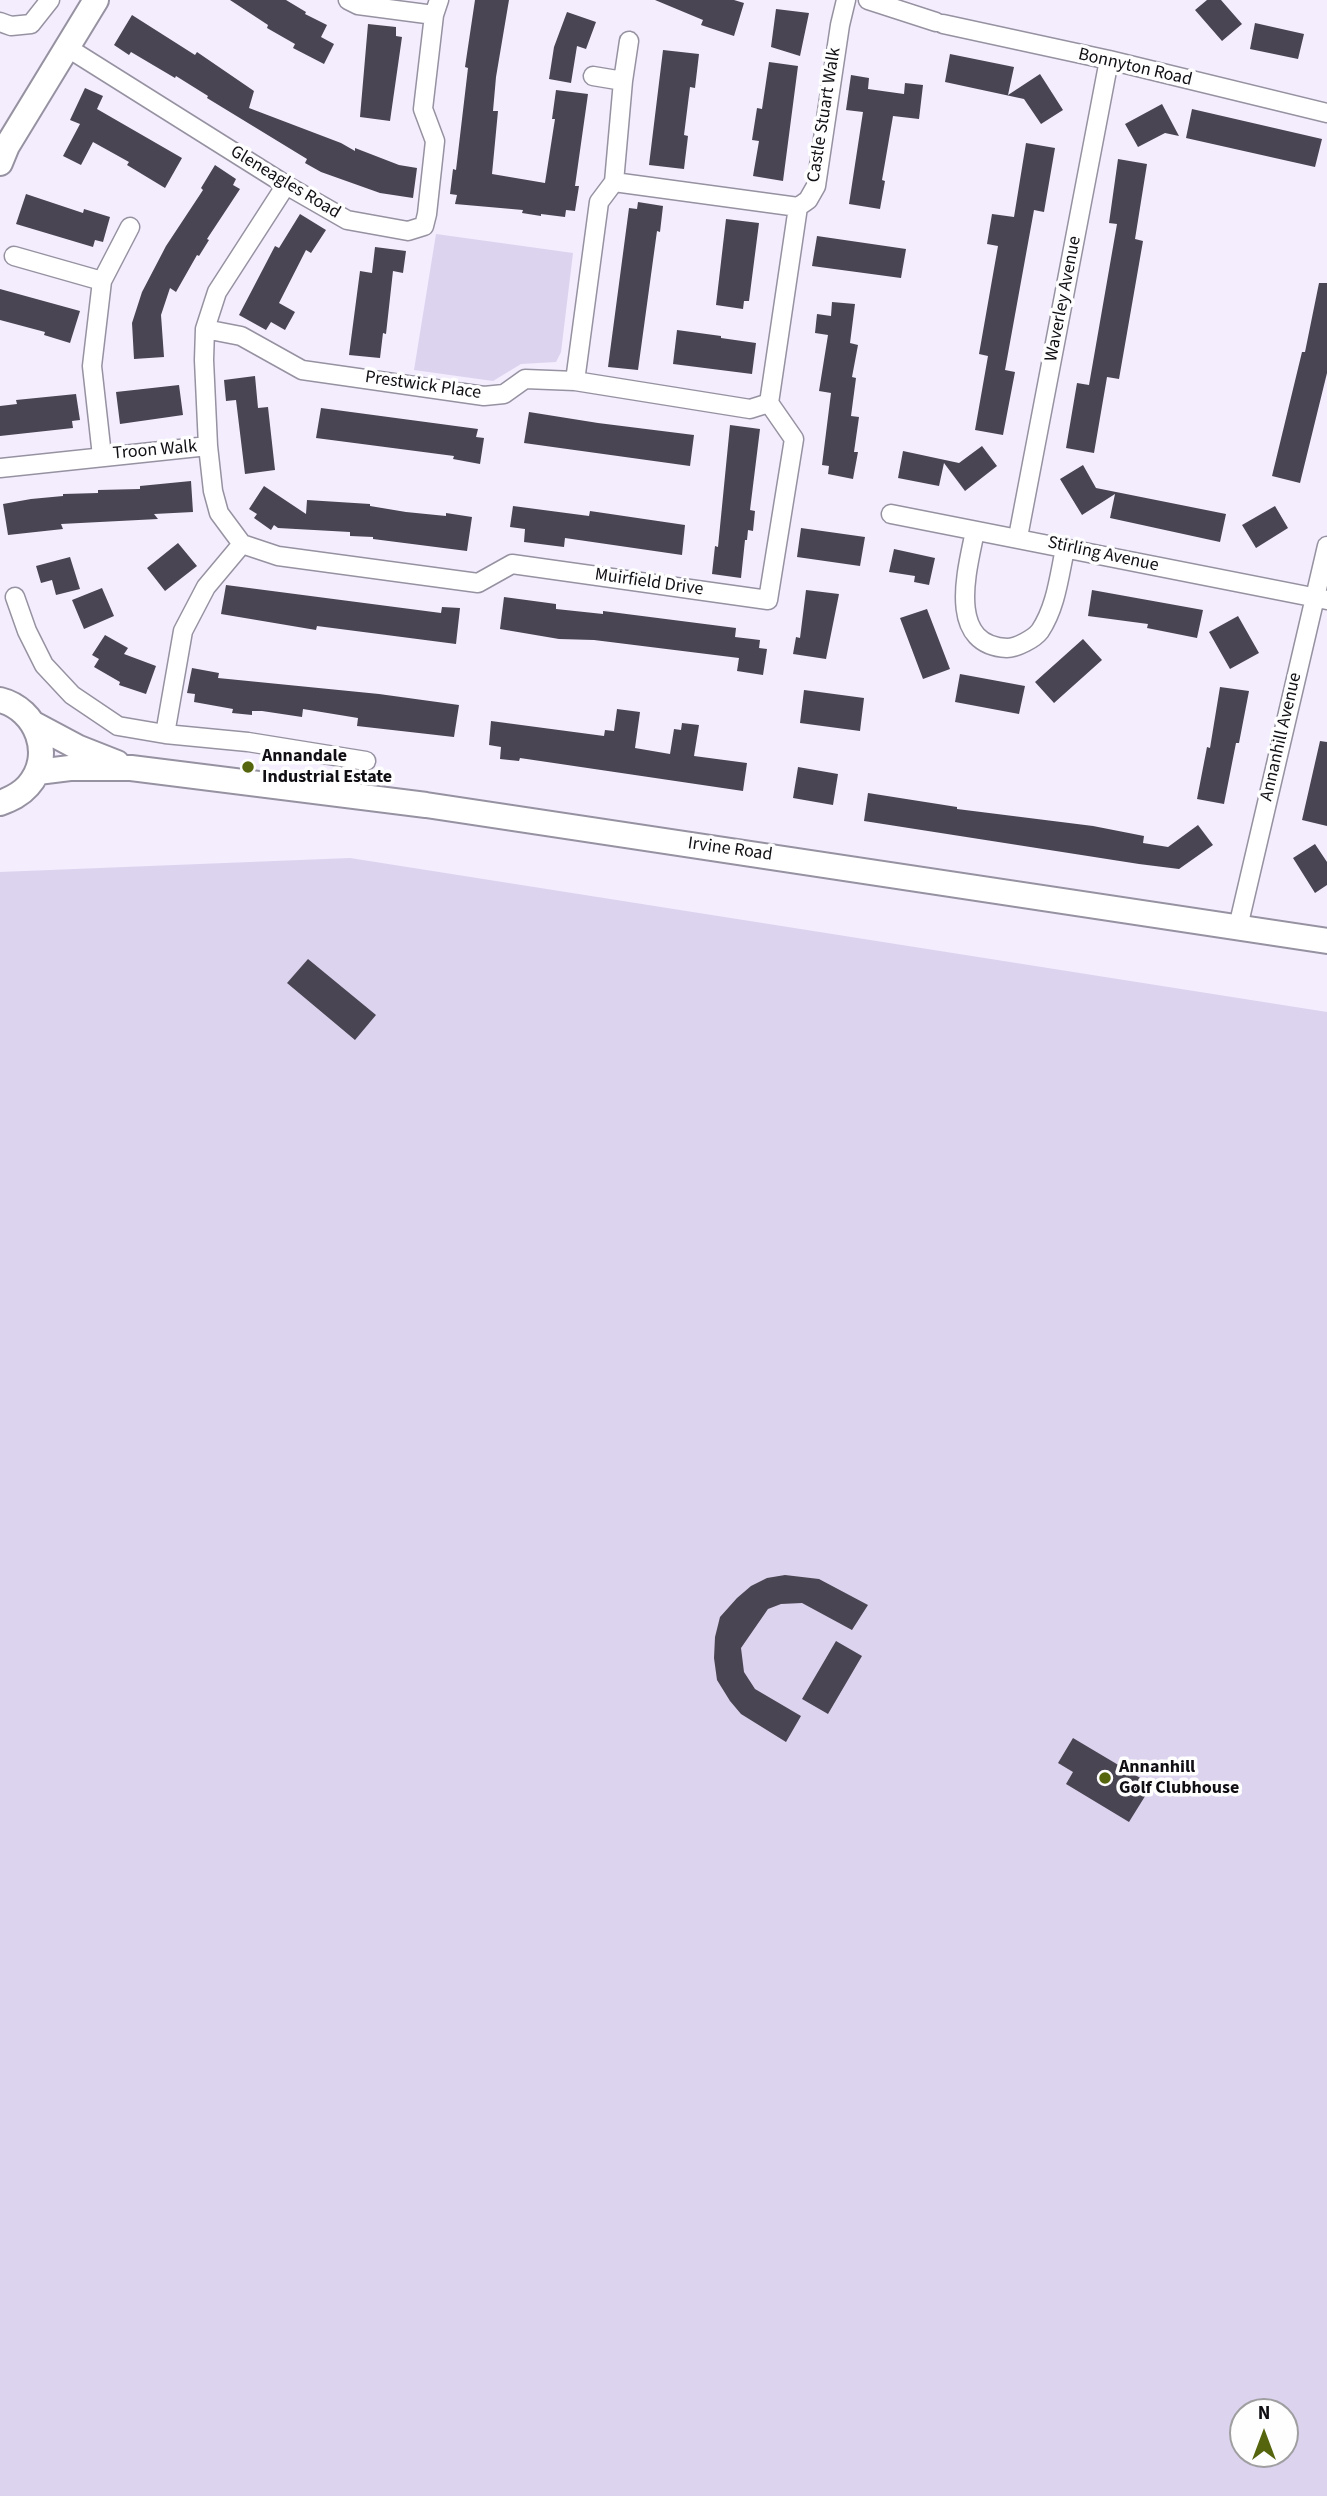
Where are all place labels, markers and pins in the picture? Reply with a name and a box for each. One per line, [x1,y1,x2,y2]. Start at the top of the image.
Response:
place label: Annandale Industrial Estate [262,746,392,788]
marker: Annandale Industrial Estate [240,759,256,775]
place label: Annanhill Golf Clubhouse [1119,1757,1239,1800]
marker: Annanhill Golf Clubhouse [1097,1770,1113,1786]

